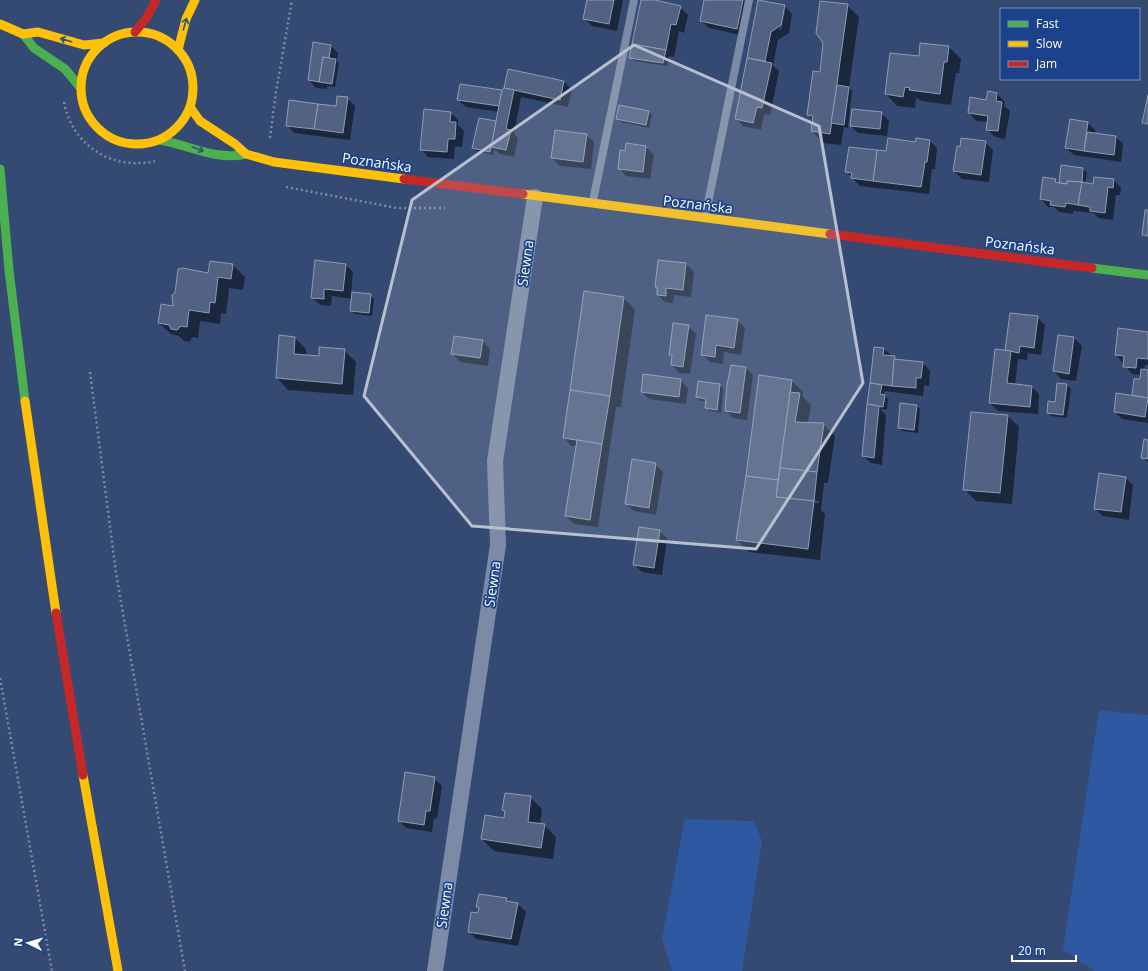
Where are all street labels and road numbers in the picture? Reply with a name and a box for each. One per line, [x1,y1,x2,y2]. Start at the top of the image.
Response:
street label: Poznańska [341,148,413,176]
street label: Poznańska [662,190,734,218]
street label: Poznańska [984,231,1056,259]
street label: Siewna [512,239,538,287]
street label: Siewna [479,560,505,608]
street label: Siewna [431,881,457,929]

